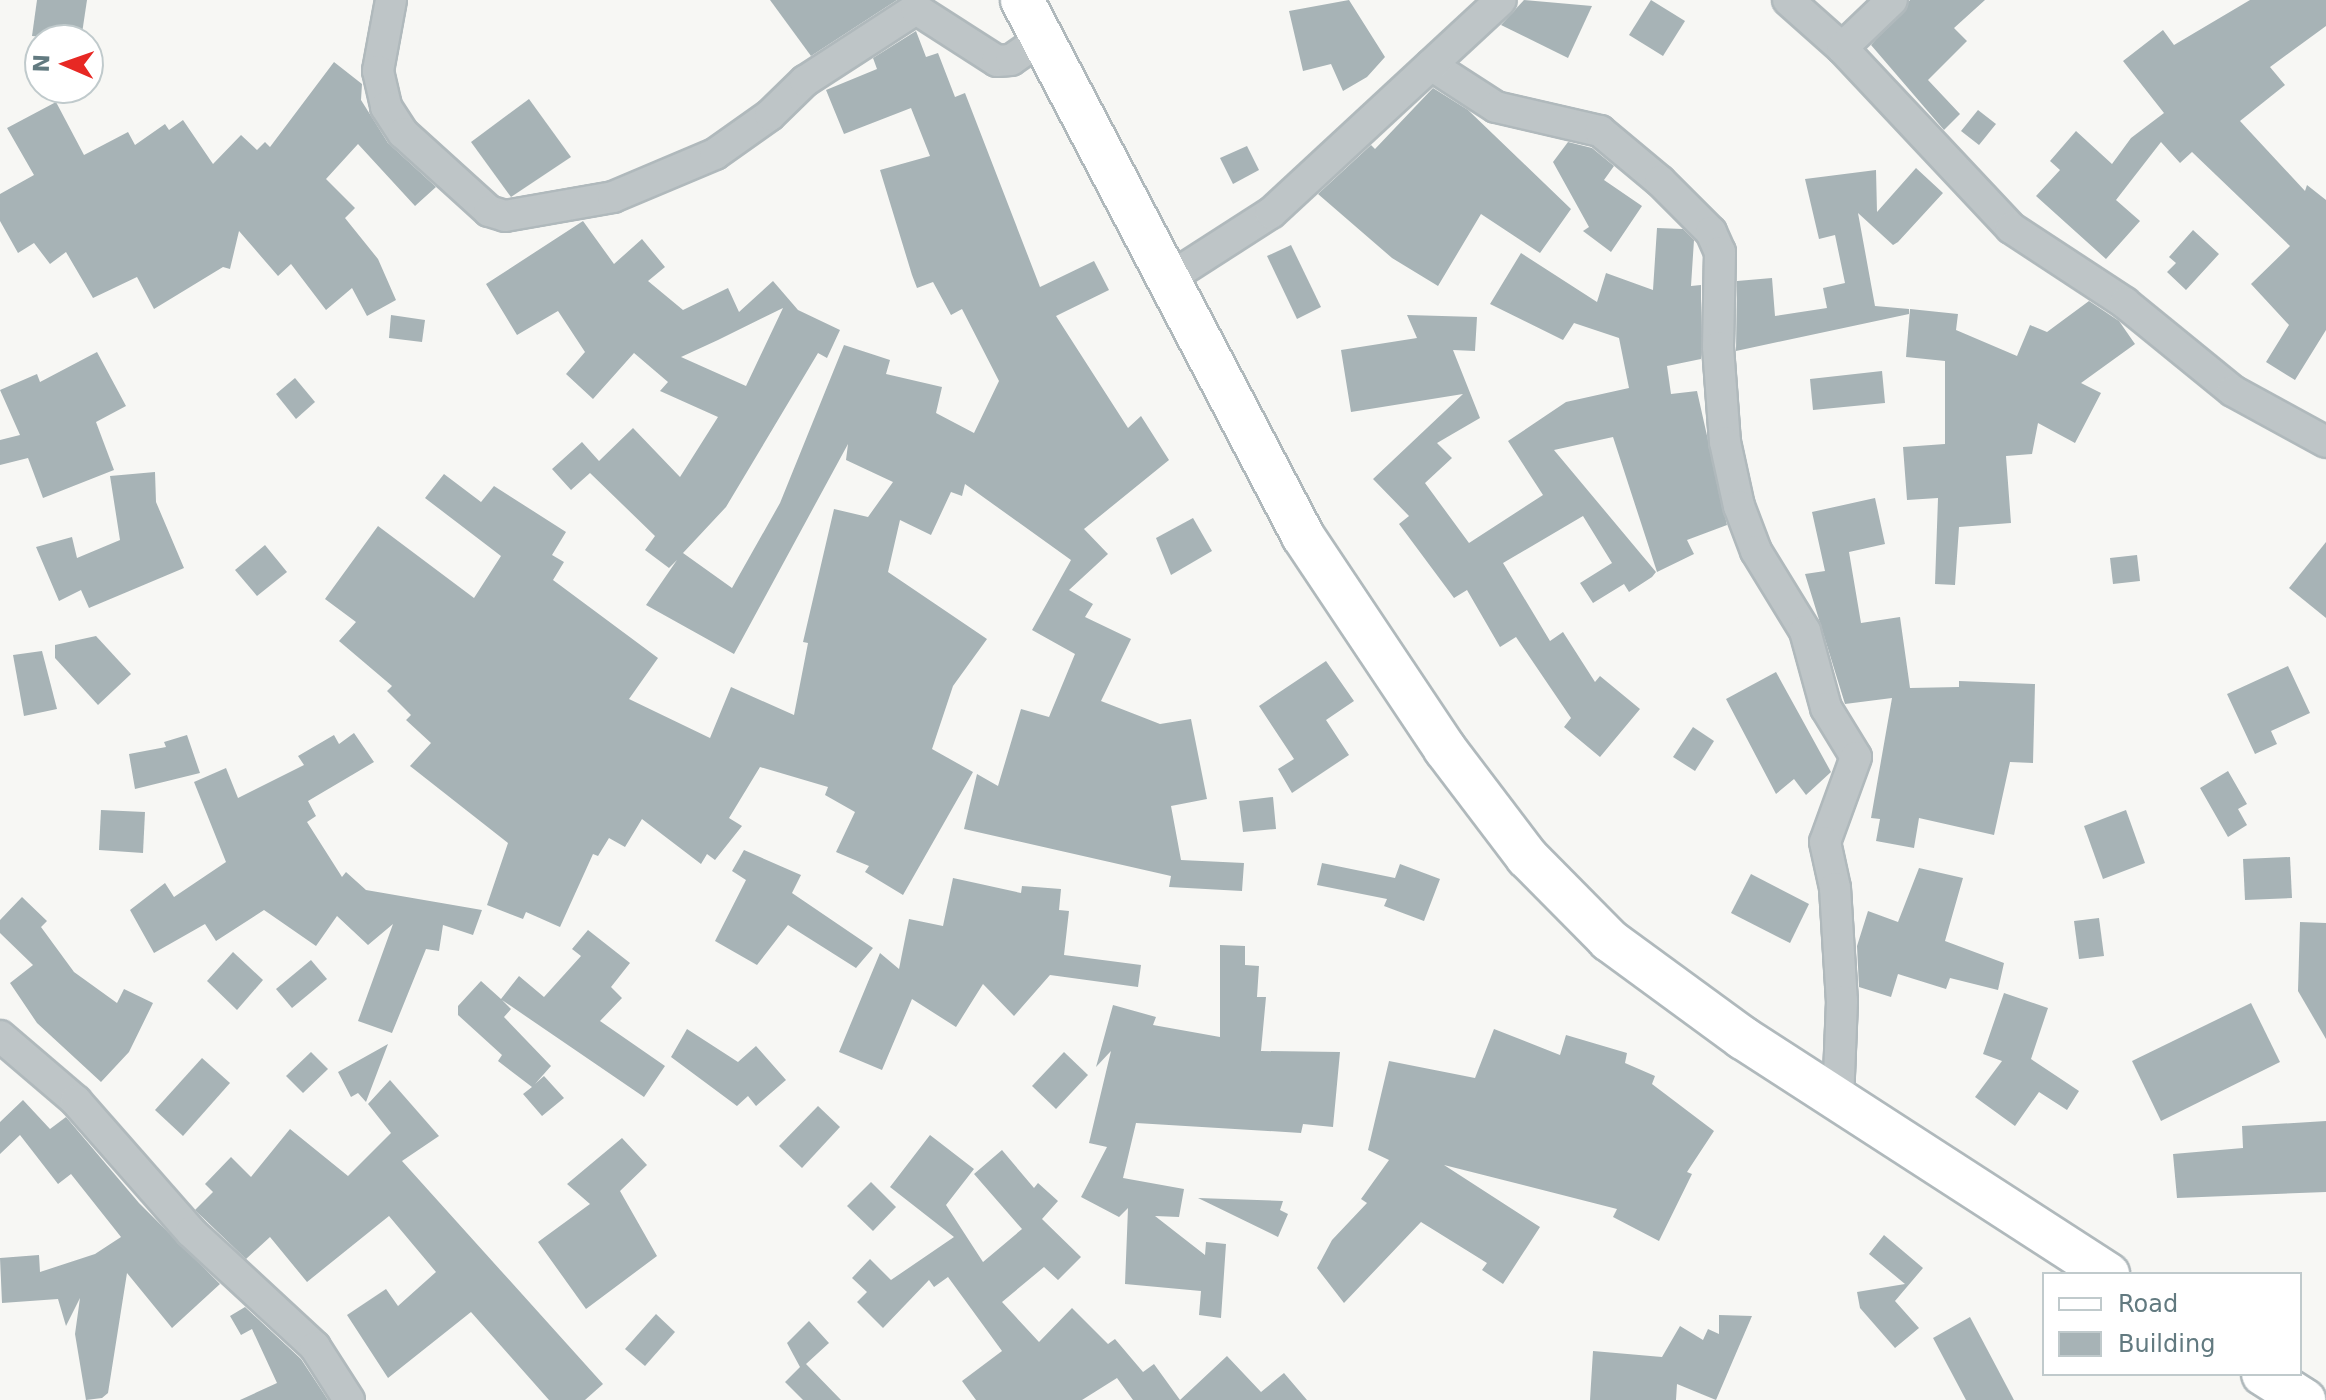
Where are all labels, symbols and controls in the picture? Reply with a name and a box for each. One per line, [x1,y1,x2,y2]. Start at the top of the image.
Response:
north arrow [24,24,104,104]
text: N [29,54,54,73]
legend [2042,1272,2302,1376]
text: Road [2118,1290,2178,1318]
text: Building [2118,1330,2215,1358]

